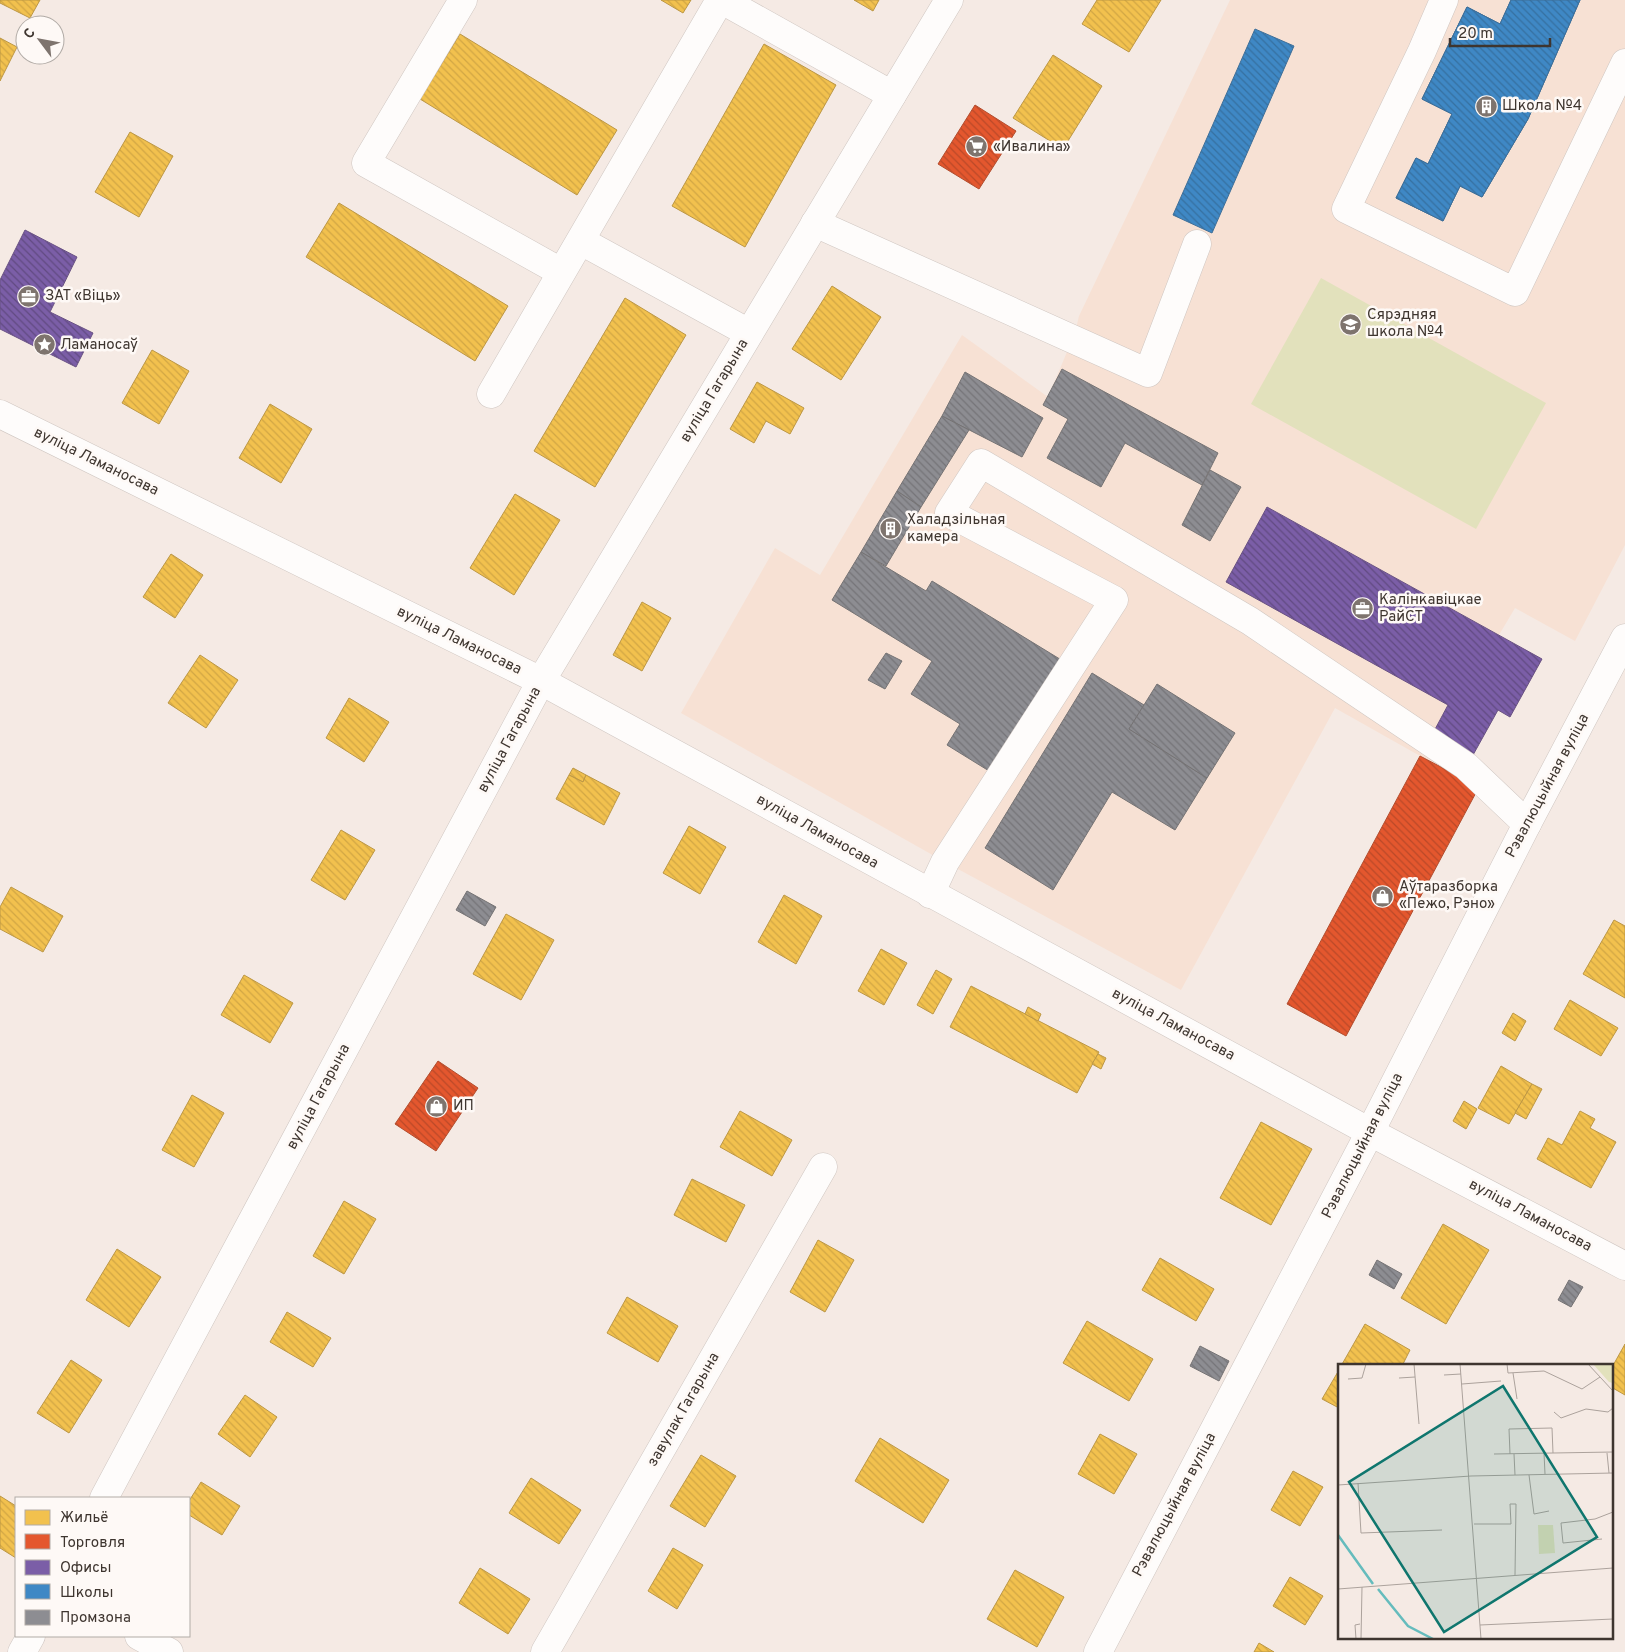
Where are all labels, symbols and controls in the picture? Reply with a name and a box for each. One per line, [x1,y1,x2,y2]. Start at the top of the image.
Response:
north arrow [15,15,65,65]
scale bar [1450,15,1550,47]
text: 20 m [1458,25,1493,44]
text: С [21,26,40,42]
building icon: Школа №4 [1474,94,1498,118]
place label: Школа №4 [1502,97,1582,116]
supermarket icon: «Ивалина» [965,135,989,159]
place label: «Ивалина» [993,138,1071,157]
office icon: ЗАТ «Віць» [17,284,41,308]
place label: ЗАТ «Віць» [45,287,121,306]
place label: Сярэдняя школа №4 [1367,306,1444,342]
school or university icon: Сярэдняя школа №4 [1339,312,1363,336]
place icon: Ламаносаў [32,333,56,357]
place label: Ламаносаў [60,336,138,355]
street label: вуліца Гагарына [677,336,753,446]
street label: вуліца Ламаносава [30,423,162,501]
place label: Халадзільная камера [907,511,1006,547]
building icon: Халадзільная камера [879,517,903,541]
place label: Калінкавіцкае РайСТ [1379,591,1482,627]
office icon: Калінкавіцкае РайСТ [1351,597,1375,621]
street label: вуліца Ламаносава [393,602,525,680]
street label: вуліца Гагарына [474,684,546,796]
street label: Рэвалюцыйная вуліца [1502,711,1594,861]
street label: вуліца Ламаносава [753,791,881,873]
place label: Аўтаразборка «Пежо, Рэно» [1399,878,1498,914]
shop icon: Аўтаразборка «Пежо, Рэно» [1371,884,1395,908]
street label: вуліца Ламаносава [1108,985,1238,1065]
street label: вуліца Гагарына [283,1041,355,1153]
street label: Рэвалюцыйная вуліца [1318,1070,1408,1222]
shop icon: ИП [425,1094,449,1118]
place label: ИП [453,1097,474,1116]
street label: вуліца Ламаносава [1465,1176,1595,1256]
street label: завулак Гагарына [644,1350,724,1470]
inset map [1338,1364,1612,1640]
street label: Рэвалюцыйная вуліца [1129,1430,1221,1580]
legend [15,1497,190,1637]
text: Жильё [60,1509,108,1528]
text: Торговля [60,1534,125,1553]
text: Офисы [60,1559,111,1578]
text: Школы [60,1584,114,1603]
text: Промзона [60,1609,131,1628]

